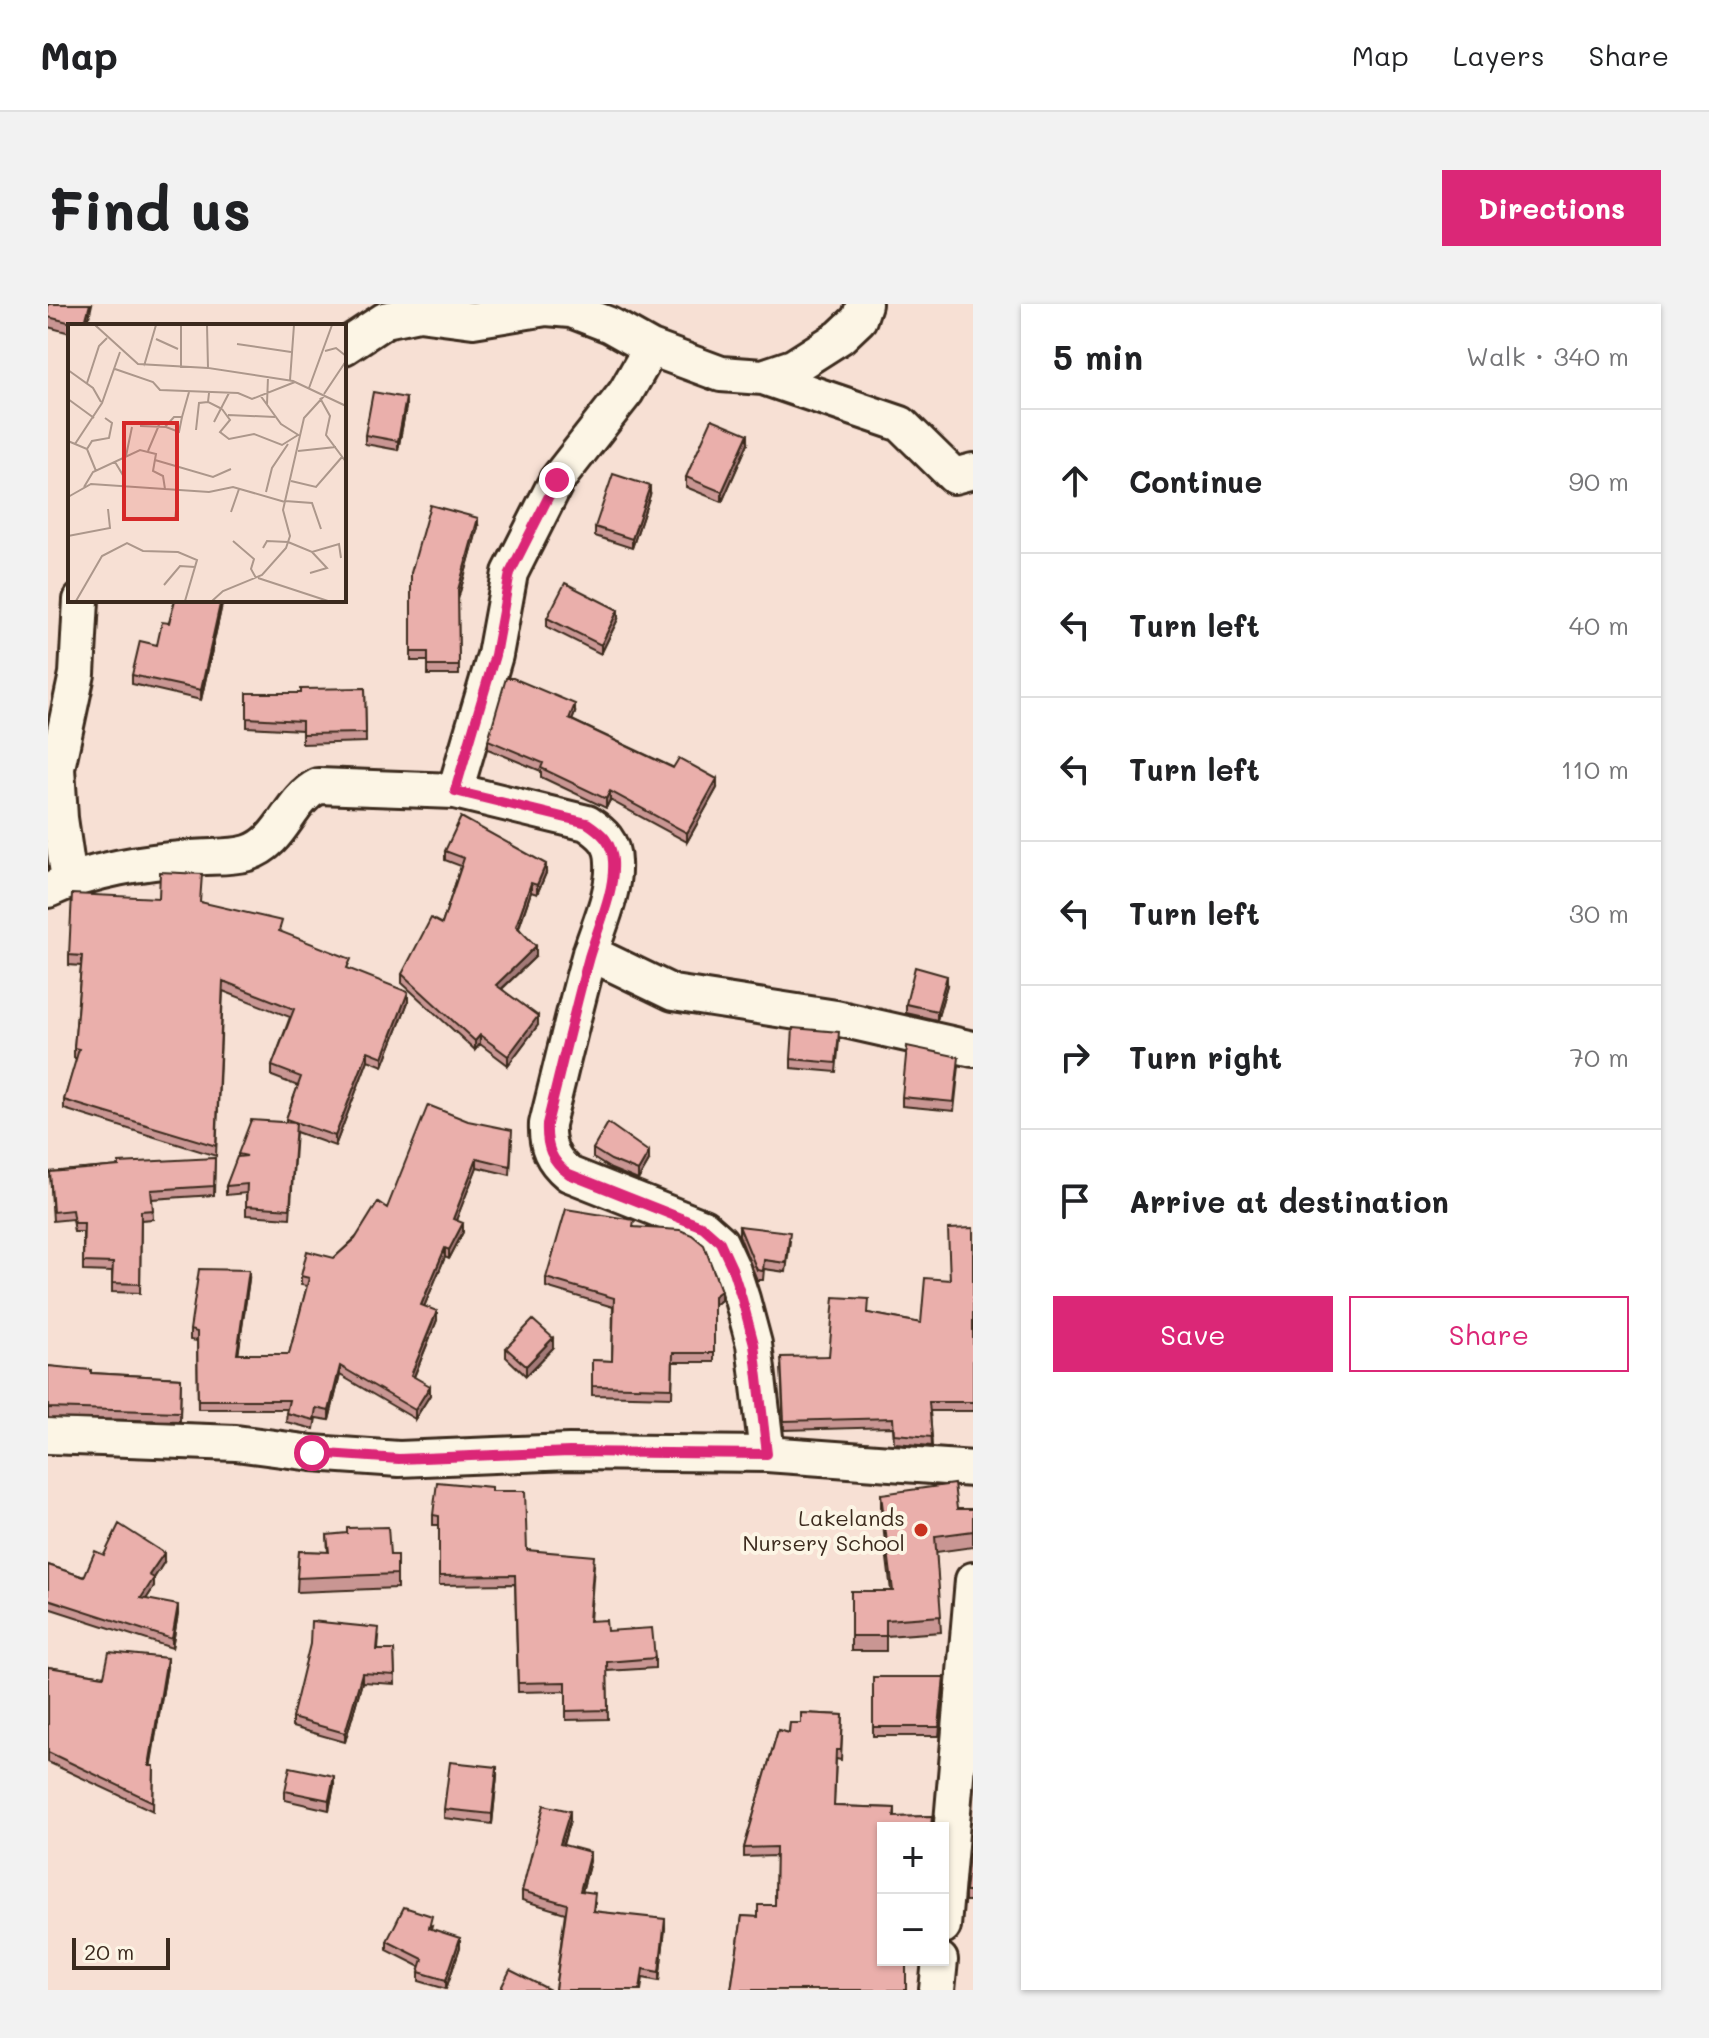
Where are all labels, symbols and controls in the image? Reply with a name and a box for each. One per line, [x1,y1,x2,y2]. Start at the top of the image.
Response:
text: Map [40,30,118,80]
text: Map [1352,37,1409,73]
text: Layers [1453,37,1545,73]
text: Share [1589,37,1669,73]
button: Directions [1442,170,1661,246]
text: Find us [48,172,251,245]
inset map [68,324,346,602]
text: 5 min [1053,334,1143,379]
text: Walk · 340 m [1466,339,1629,373]
icon: ahead [1053,459,1097,503]
text: Continue [1129,461,1262,501]
route end [539,462,575,498]
text: 90 m [1569,464,1629,498]
icon: left [1053,603,1097,647]
text: Turn left [1129,605,1260,645]
text: 40 m [1569,608,1629,642]
icon: left [1053,747,1097,791]
text: Turn left [1129,749,1260,789]
text: 110 m [1561,752,1629,786]
icon: left [1053,891,1097,935]
text: Turn left [1129,893,1260,933]
text: 30 m [1569,896,1629,930]
icon: right [1053,1035,1097,1079]
text: Turn right [1129,1037,1282,1077]
text: 70 m [1569,1040,1629,1074]
icon: arrive [1053,1179,1097,1223]
text: Arrive at destination [1129,1181,1449,1221]
button: Save [1053,1296,1333,1372]
button: Share [1349,1296,1629,1372]
route start [294,1435,330,1471]
place label: Lakelands Nursery School [742,1503,905,1557]
marker: Lakelands Nursery School [912,1521,930,1539]
map controls [877,1822,949,1966]
button: + [877,1822,949,1894]
button: − [877,1894,949,1966]
scale bar [72,1934,170,1970]
text: 20 m [84,1937,134,1966]

